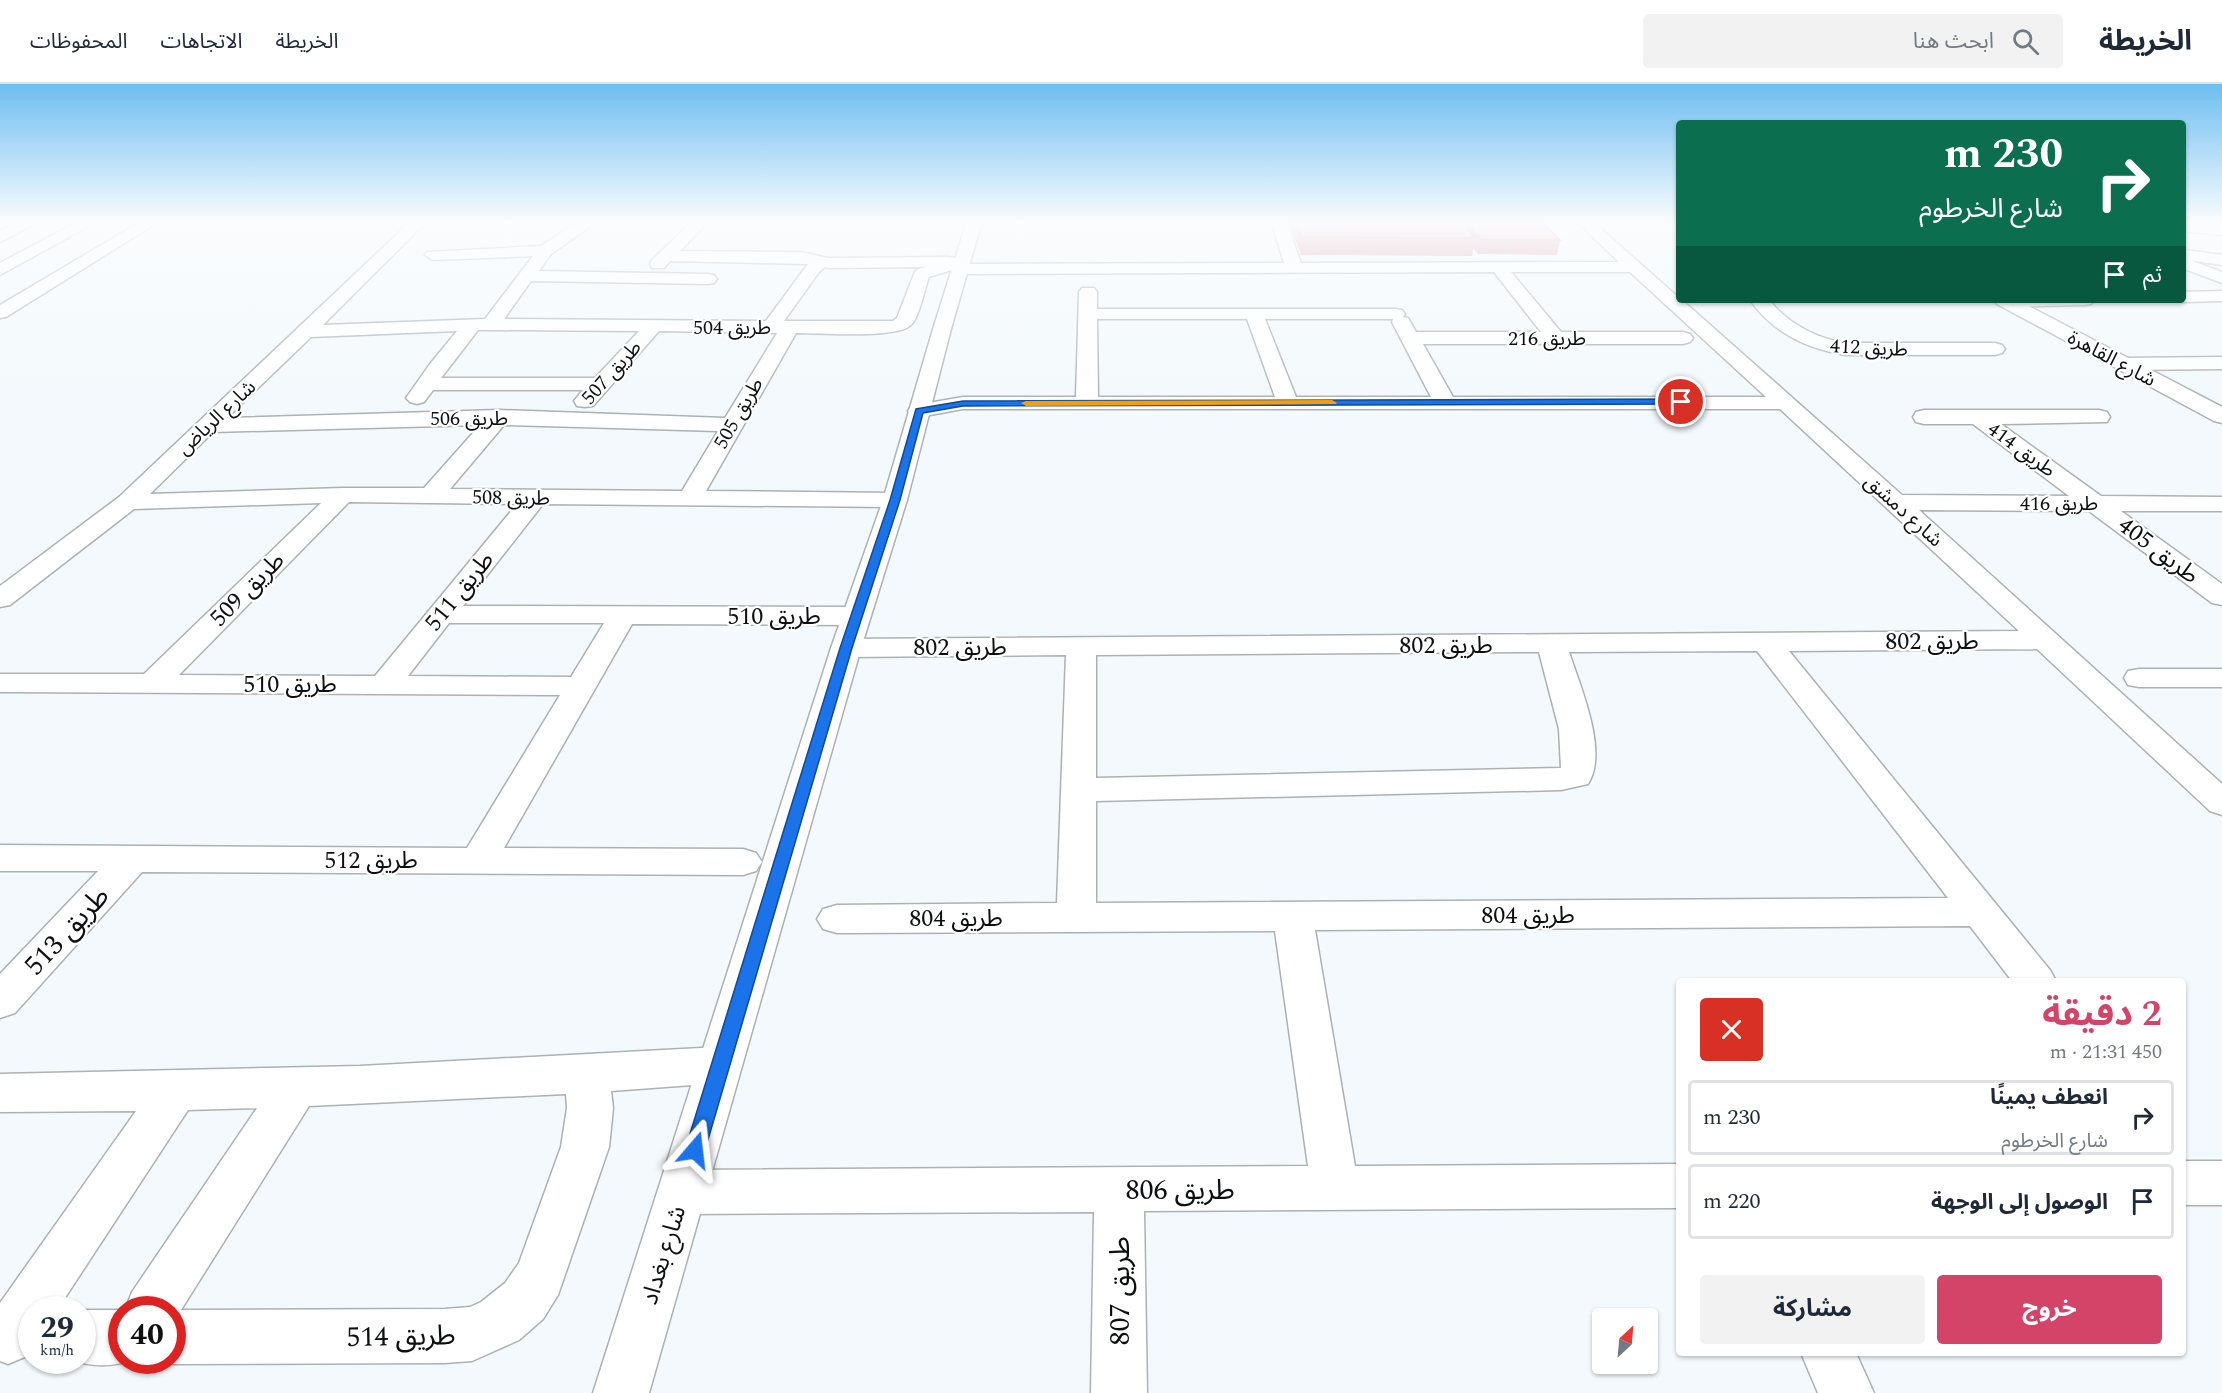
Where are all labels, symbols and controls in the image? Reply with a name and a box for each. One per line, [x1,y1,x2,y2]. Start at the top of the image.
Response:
search box [1643,14,2063,68]
text: الخريطة [2099,20,2192,63]
text: ابحث هنا [1913,25,1994,58]
icon: search [2009,25,2042,58]
text: المحفوظات [30,26,127,58]
text: الاتجاهات [160,26,242,58]
text: الخريطة [275,26,338,58]
text: 230 m [1944,123,2063,186]
icon: right [2084,144,2162,222]
text: شارع الخرطوم [1919,188,2063,230]
icon: arrive [2098,258,2131,291]
text: ثم [2143,259,2162,292]
street label: طريق 504 [693,313,771,343]
street label: شارع القاهرة [2062,323,2161,395]
street label: طريق 216 [1508,324,1586,354]
street label: طريق 412 [1829,331,1909,365]
street label: طريق 507 [574,334,649,412]
street label: طريق 505 [706,372,771,455]
street label: شارع الرياض [170,373,263,463]
pin [1655,376,1706,427]
icon: arrive [1664,385,1697,418]
street label: طريق 506 [430,404,508,434]
street label: طريق 414 [1981,415,2062,485]
street label: شارع دمشق [1857,467,1949,554]
street label: طريق 508 [472,482,550,514]
street label: طريق 416 [2020,489,2098,519]
street label: طريق 405 [2110,508,2207,593]
street label: طريق 509 [202,544,294,636]
street label: طريق 511 [416,544,503,639]
street label: طريق 510 [727,599,821,635]
street label: طريق 802 [1885,624,1979,660]
street label: طريق 802 [1399,628,1493,664]
street label: طريق 802 [913,630,1007,666]
street label: طريق 510 [243,667,337,703]
street label: طريق 512 [324,843,418,879]
street label: طريق 513 [14,876,120,986]
street label: طريق 804 [1481,898,1575,934]
street label: طريق 804 [909,901,1003,937]
text: 2 دقيقة [2042,987,2162,1042]
button: close [1700,998,1763,1061]
text: 450 m · 21:31 [2050,1037,2162,1067]
text: انعطف يمينًا [1990,1081,2108,1114]
text: 230 m [1703,1101,1760,1134]
icon: right [2126,1101,2159,1134]
position arrow [663,1118,727,1182]
text: شارع الخرطوم [2001,1126,2108,1156]
street label: طريق 806 [1125,1169,1235,1212]
text: 220 m [1703,1185,1760,1218]
icon: arrive [2126,1185,2159,1218]
text: الوصول إلى الوجهة [1931,1186,2108,1219]
street label: شارع بغداد [632,1201,696,1309]
street label: طريق 807 [1099,1236,1142,1346]
button: مشاركة [1700,1275,1925,1344]
button: خروج [1937,1275,2162,1344]
speed limit sign: 40 [108,1296,186,1374]
text: 29 [40,1305,74,1351]
north arrow [1592,1308,1658,1374]
map controls [1592,1308,1658,1374]
street label: طريق 514 [346,1314,456,1359]
text: km/h [40,1339,74,1362]

